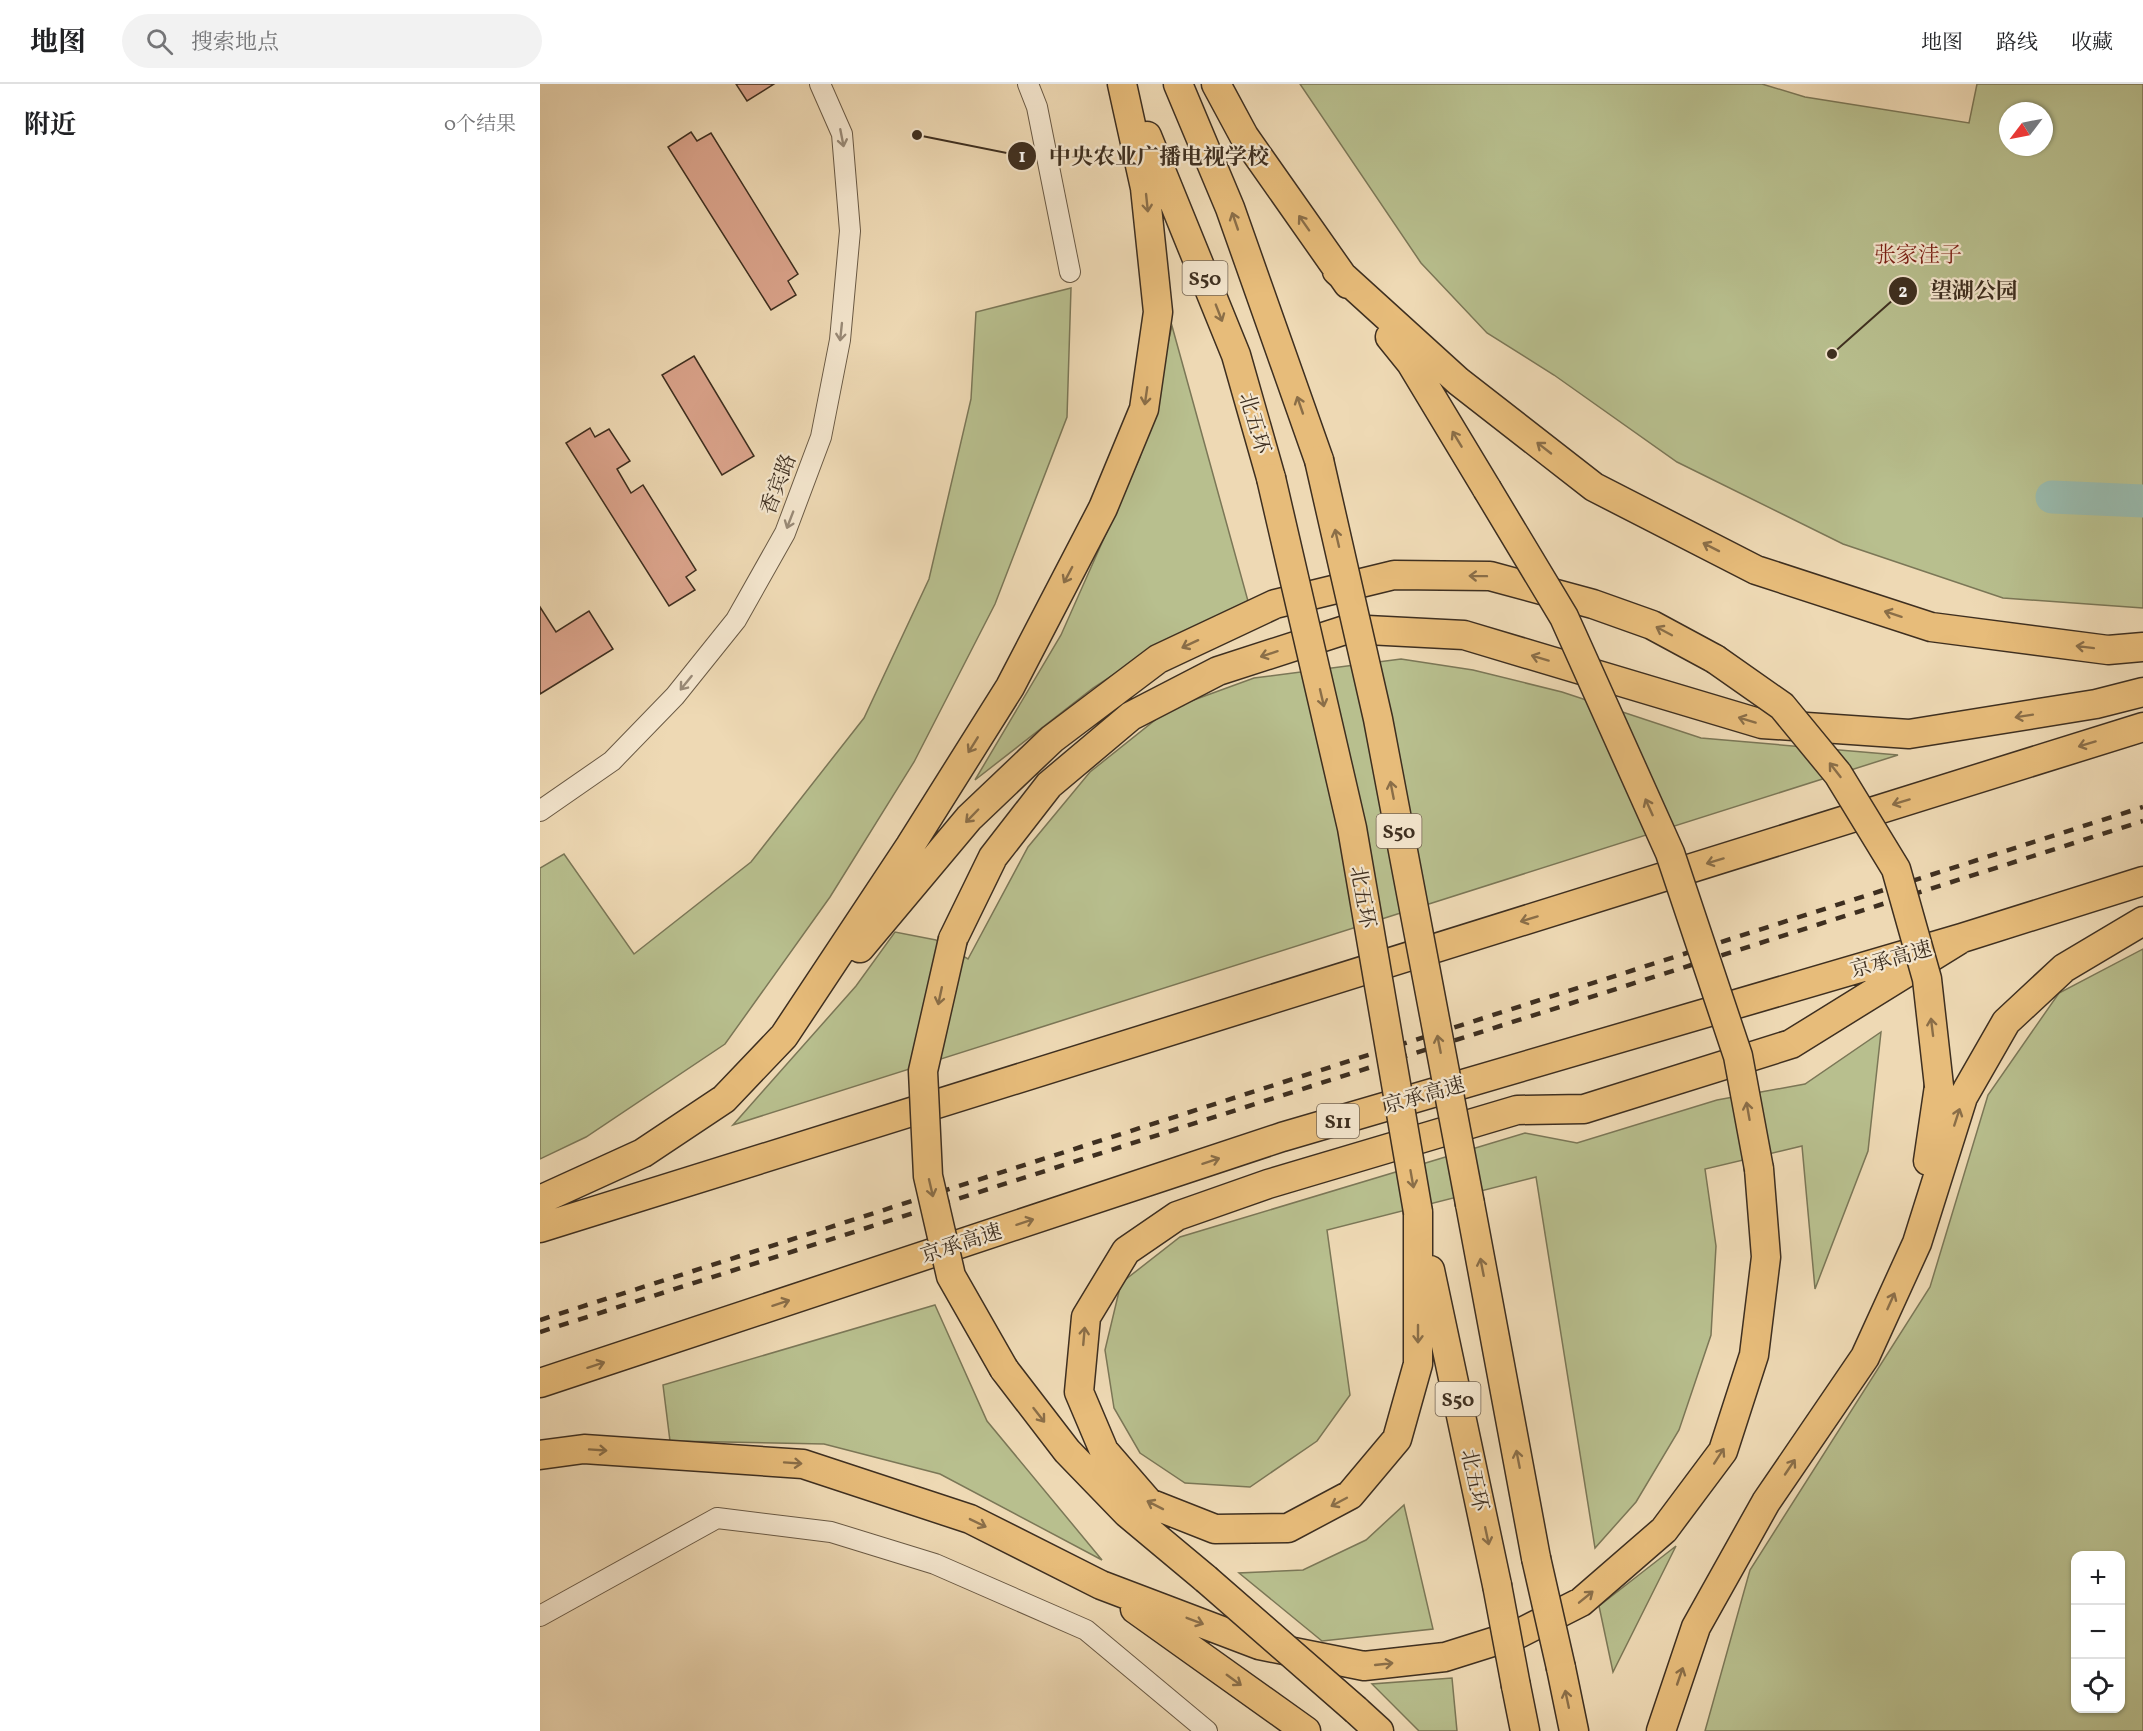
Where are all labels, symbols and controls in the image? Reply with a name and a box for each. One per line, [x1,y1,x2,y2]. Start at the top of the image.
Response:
search box [122,14,542,68]
text: 地图 [30,24,86,63]
icon: search [143,25,176,58]
text: 搜索地点 [191,28,279,59]
text: 地图 [1921,29,1963,58]
text: 路线 [1996,29,2038,58]
text: 收藏 [2071,29,2113,58]
north arrow [1999,102,2053,156]
text: 附近 [24,108,76,144]
text: 0个结果 [444,111,516,139]
one-way arrow [836,128,847,147]
callout: 中央农业广播电视学校 [1007,136,1281,176]
text: 中央农业广播电视学校 [1049,143,1269,174]
text: 1 [1018,145,1026,170]
one-way arrow [1142,192,1153,212]
one-way arrow [1229,212,1240,231]
one-way arrow [1298,215,1310,231]
district label: 张家洼子 [1874,241,1962,272]
road number: S50 [1182,261,1228,295]
callout: 望湖公园 [1888,271,2030,311]
text: 望湖公园 [1930,277,2018,308]
text: 2 [1898,280,1908,305]
one-way arrow [1214,303,1225,322]
one-way arrow [835,322,846,342]
one-way arrow [1140,386,1151,406]
street label: 北五环 [1231,389,1276,458]
one-way arrow [1294,396,1305,415]
one-way arrow [1450,431,1462,448]
one-way arrow [1536,441,1552,454]
street label: 香宾路 [755,450,804,519]
one-way arrow [784,510,795,528]
one-way arrow [1331,529,1342,548]
one-way arrow [1702,540,1720,552]
one-way arrow [1062,565,1074,583]
one-way arrow [1468,570,1488,582]
one-way arrow [1884,608,1903,619]
one-way arrow [1656,625,1673,637]
one-way arrow [1182,638,1200,650]
one-way arrow [2075,641,2095,652]
one-way arrow [1260,649,1279,660]
one-way arrow [1531,652,1550,663]
one-way arrow [679,675,692,691]
one-way arrow [1316,688,1328,707]
one-way arrow [2015,710,2034,721]
one-way arrow [1738,714,1757,725]
one-way arrow [967,736,980,753]
one-way arrow [2078,739,2097,750]
one-way arrow [1828,763,1841,779]
one-way arrow [1386,781,1397,801]
one-way arrow [1643,798,1655,816]
one-way arrow [1892,798,1911,809]
one-way arrow [965,808,980,823]
road number: S50 [1376,814,1422,848]
one-way arrow [1706,856,1725,867]
street label: 北五环 [1342,864,1381,931]
one-way arrow [1520,914,1539,925]
street label: 京承高速 [1847,935,1936,986]
one-way arrow [934,985,945,1005]
one-way arrow [1926,1018,1937,1038]
one-way arrow [1434,1034,1445,1054]
street label: 京承高速 [1380,1071,1469,1122]
one-way arrow [1742,1102,1753,1122]
road number: S11 [1317,1104,1359,1138]
one-way arrow [1952,1108,1963,1127]
one-way arrow [1201,1154,1220,1165]
one-way arrow [1407,1168,1418,1188]
one-way arrow [925,1179,937,1198]
one-way arrow [1016,1216,1035,1227]
street label: 京承高速 [917,1218,1006,1271]
one-way arrow [1476,1258,1487,1278]
one-way arrow [1885,1292,1897,1310]
one-way arrow [771,1297,790,1308]
one-way arrow [1412,1323,1424,1343]
one-way arrow [1079,1327,1090,1347]
one-way arrow [586,1358,604,1369]
road number: S50 [1436,1382,1480,1416]
one-way arrow [1033,1407,1046,1423]
one-way arrow [588,1445,608,1456]
street label: 北五环 [1453,1446,1494,1514]
one-way arrow [1713,1448,1725,1465]
one-way arrow [1512,1450,1523,1469]
one-way arrow [782,1458,802,1469]
one-way arrow [1784,1459,1796,1476]
one-way arrow [1330,1496,1348,1508]
one-way arrow [1147,1498,1165,1510]
one-way arrow [968,1518,986,1530]
one-way arrow [1482,1526,1493,1546]
map controls [2071,1551,2125,1713]
button: + [2071,1551,2125,1605]
one-way arrow [1578,1590,1593,1604]
button: − [2071,1605,2125,1659]
one-way arrow [1186,1616,1204,1627]
one-way arrow [1373,1658,1393,1669]
button: locate [2071,1659,2125,1713]
one-way arrow [1675,1667,1686,1686]
one-way arrow [1226,1674,1242,1686]
one-way arrow [1561,1690,1572,1710]

